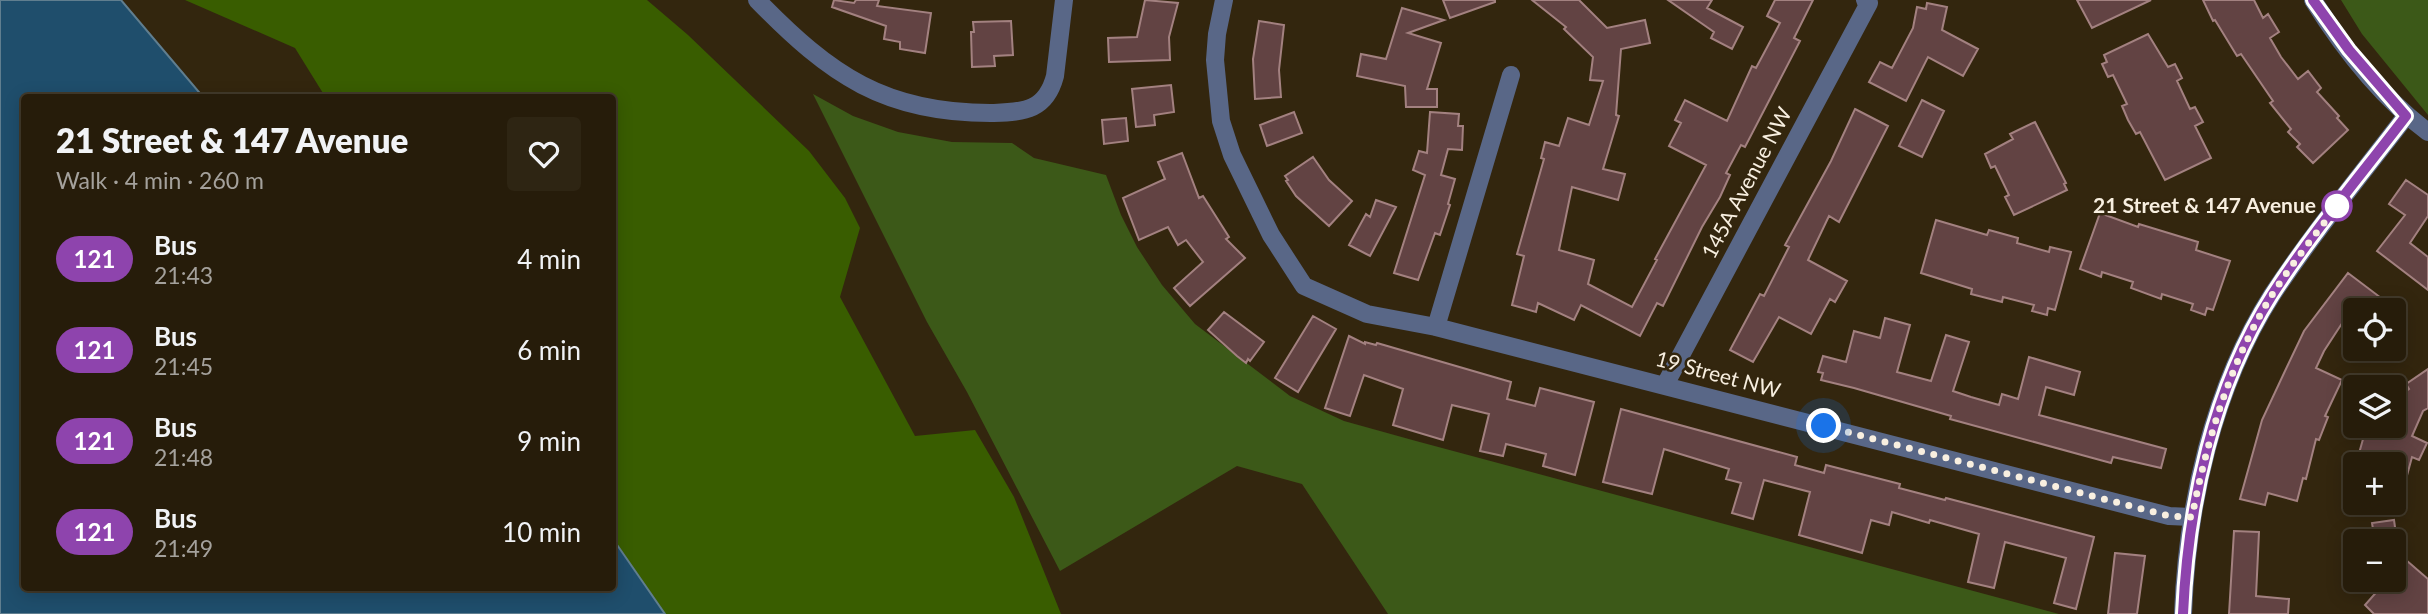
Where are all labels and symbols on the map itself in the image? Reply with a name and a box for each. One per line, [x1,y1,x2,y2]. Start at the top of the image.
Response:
street label: 145A Avenue NW [1695,102,1796,262]
marker: 21 Street & 147 Avenue [2322,191,2352,221]
place label: 21 Street & 147 Avenue [2093,192,2316,217]
street label: 19 Street NW [1653,345,1784,402]
your location [1806,408,1841,443]

